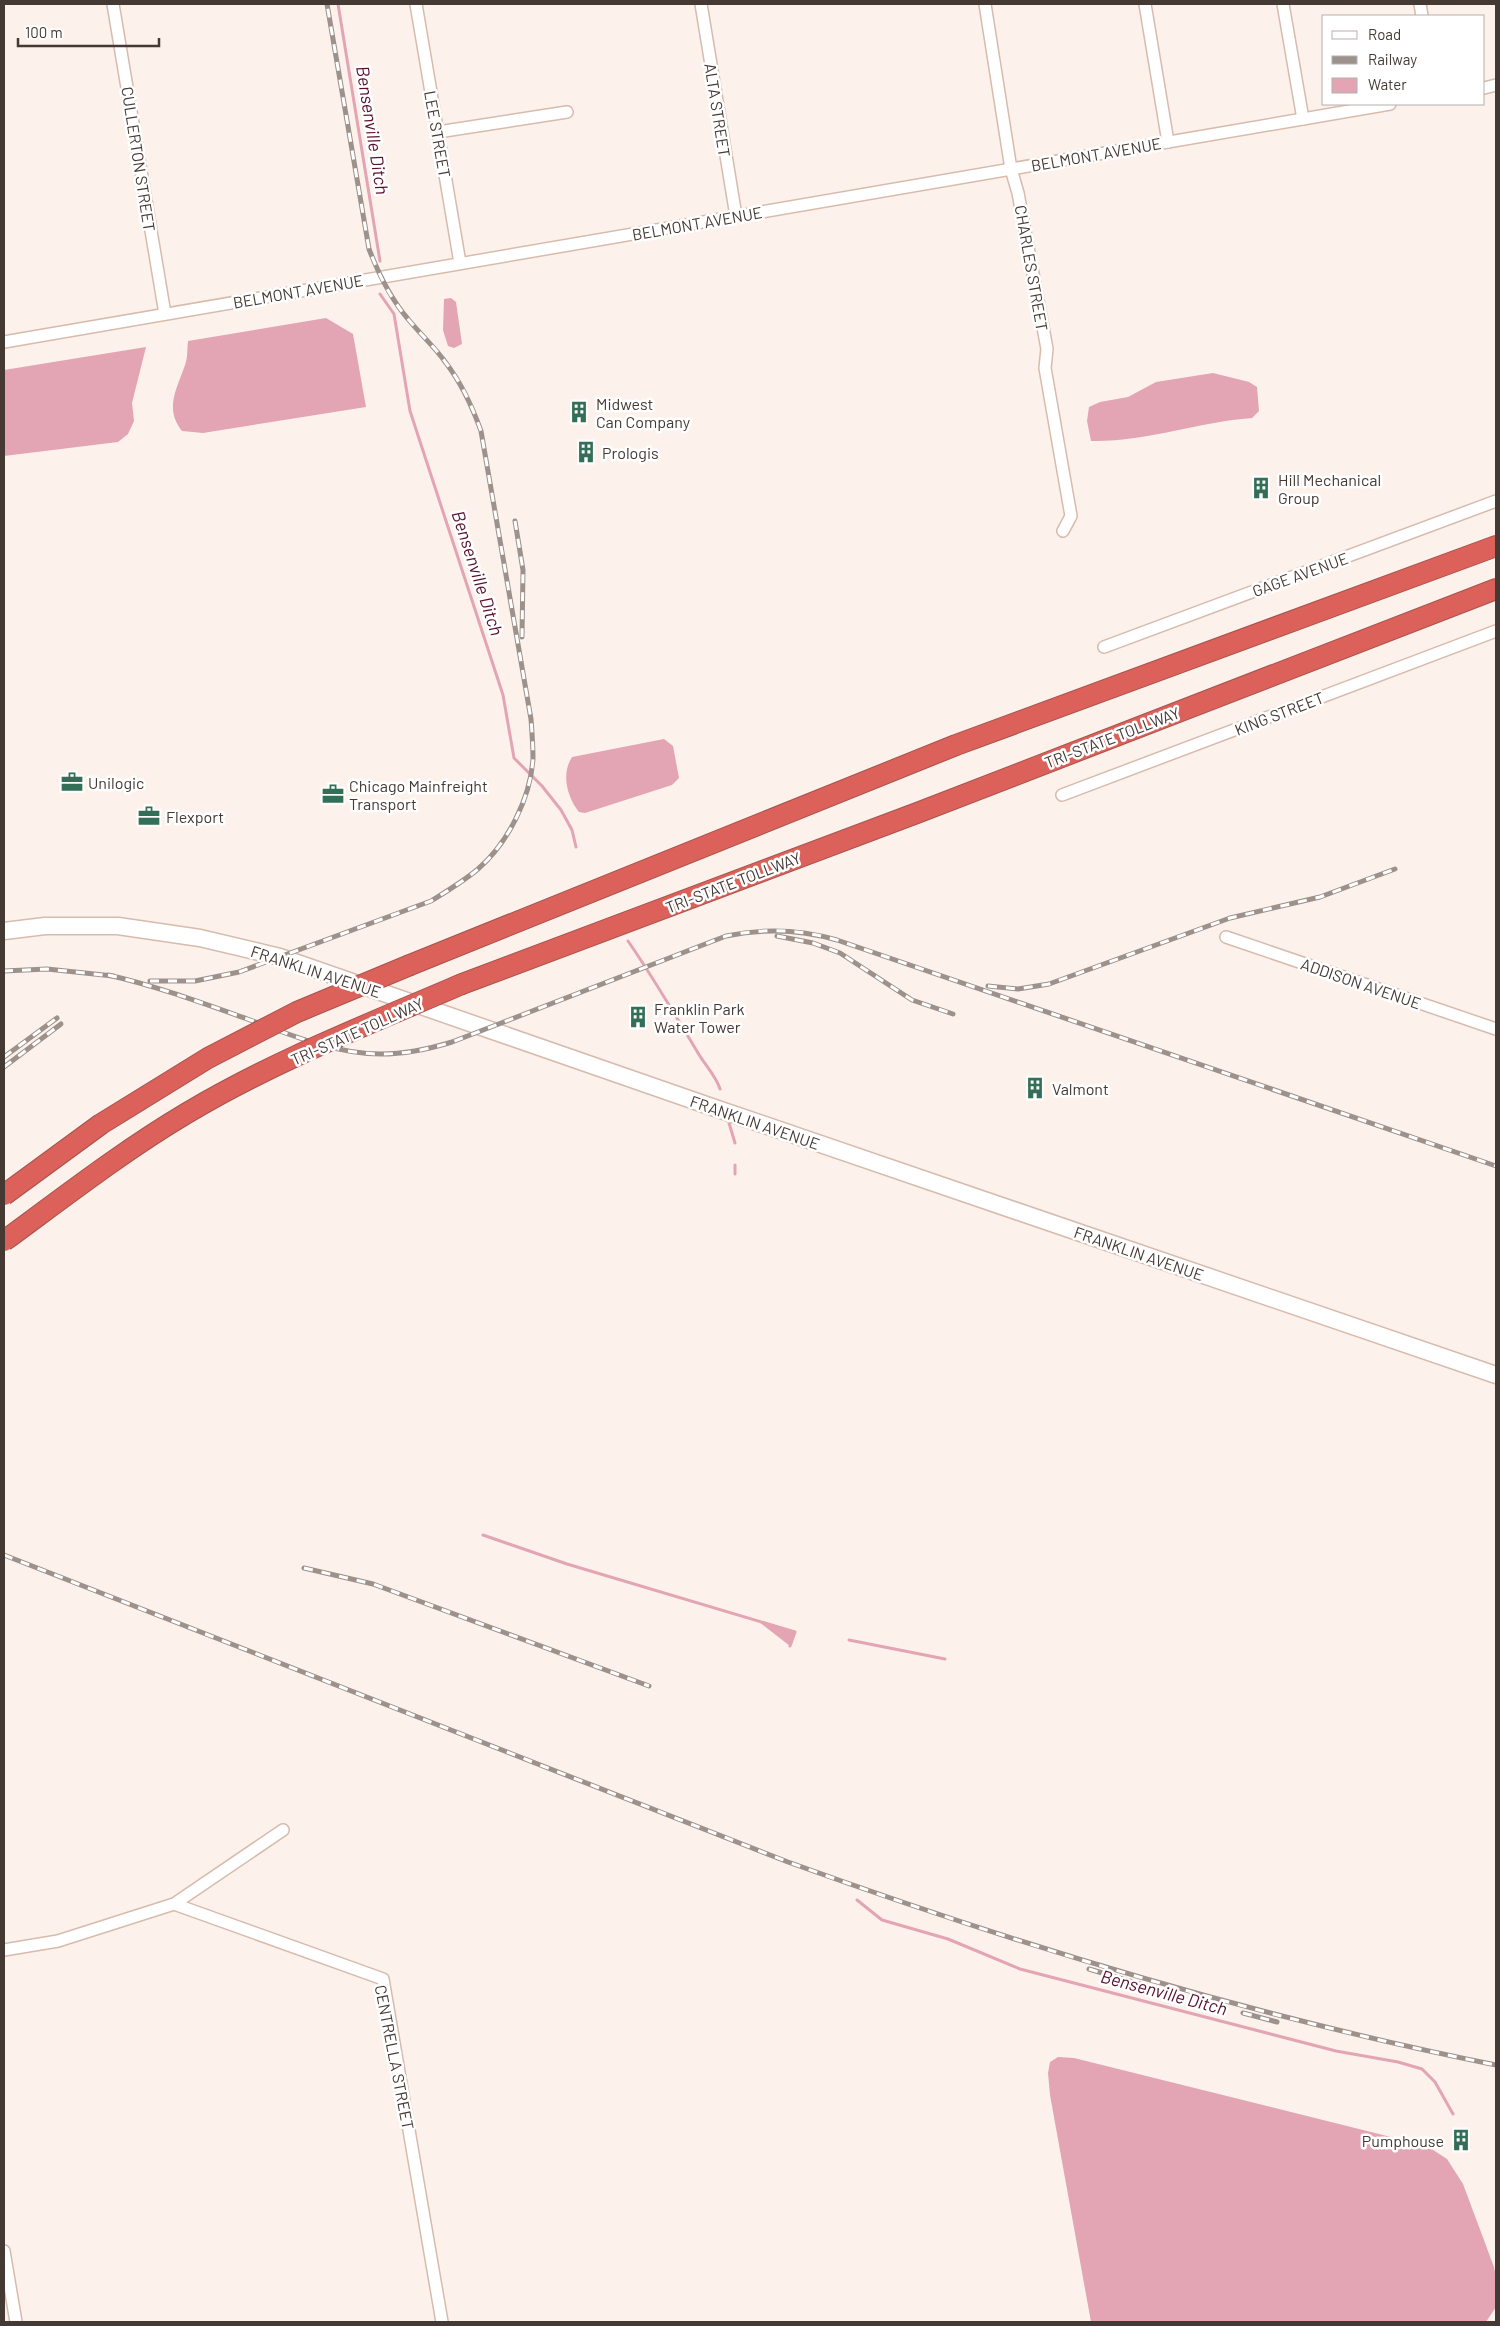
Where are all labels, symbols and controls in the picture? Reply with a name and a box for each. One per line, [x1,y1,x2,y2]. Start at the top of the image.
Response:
scale bar [18,15,159,47]
legend [1322,15,1485,105]
text: 100 m [25,23,63,41]
text: Road [1368,25,1401,43]
text: Railway [1368,50,1417,68]
street label: ALTA STREET [701,62,735,158]
water label: Bensenville Ditch [352,64,394,196]
text: Water [1368,75,1407,93]
street label: CULLERTON STREET [118,85,160,233]
street label: LEE STREET [421,89,455,179]
street label: BELMONT AVENUE [1029,133,1163,175]
street label: BELMONT AVENUE [630,202,764,244]
street label: CHARLES STREET [1012,204,1052,332]
street label: BELMONT AVENUE [231,270,365,312]
place label: Midwest Can Company [596,394,691,431]
building icon: Midwest Can Company [566,399,592,425]
building icon: Prologis [573,439,599,465]
place label: Prologis [602,443,659,462]
place label: Hill Mechanical Group [1278,470,1381,507]
building icon: Hill Mechanical Group [1248,475,1274,501]
water label: Bensenville Ditch [447,508,509,638]
street label: GAGE AVENUE [1249,548,1351,600]
street label: KING STREET [1232,687,1326,739]
street label: TRI-STATE TOLLWAY [1042,702,1182,772]
office icon: Unilogic [59,769,85,795]
place label: Unilogic [88,773,144,792]
place label: Chicago Mainfreight Transport [349,776,488,813]
office icon: Chicago Mainfreight Transport [320,781,346,807]
office icon: Flexport [136,803,162,829]
place label: Flexport [166,807,224,826]
street label: TRI-STATE TOLLWAY [663,847,803,917]
street label: FRANKLIN AVENUE [249,941,383,1001]
street label: ADDISON AVENUE [1299,954,1423,1012]
street label: TRI-STATE TOLLWAY [288,993,426,1069]
place label: Franklin Park Water Tower [654,999,745,1036]
building icon: Franklin Park Water Tower [625,1004,651,1030]
building icon: Valmont [1022,1075,1048,1101]
place label: Valmont [1052,1079,1109,1098]
street label: FRANKLIN AVENUE [688,1091,822,1153]
street label: FRANKLIN AVENUE [1072,1222,1206,1284]
water label: Bensenville Ditch [1098,1965,1230,2019]
street label: CENTRELLA STREET [372,1983,418,2131]
building icon: Pumphouse [1448,2127,1474,2153]
place label: Pumphouse [1362,2131,1444,2150]

